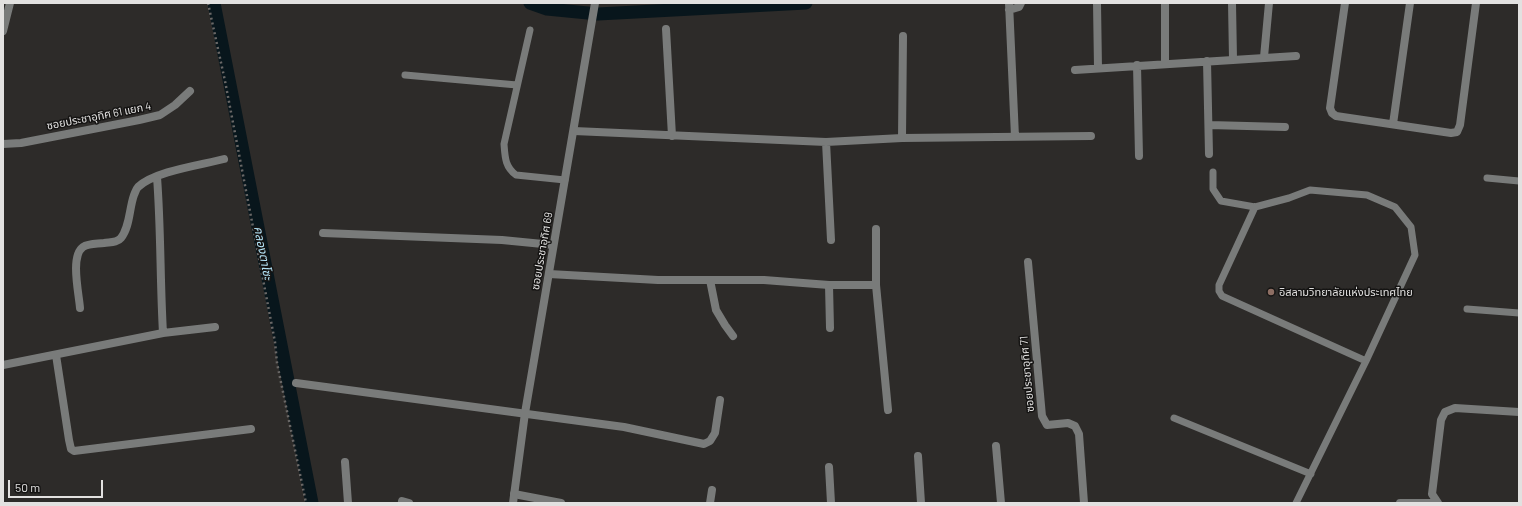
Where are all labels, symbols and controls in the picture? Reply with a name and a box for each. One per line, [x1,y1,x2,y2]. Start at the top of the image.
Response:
street label: ซอยประชาอุทิศ 61 แยก 4 [46,99,152,133]
street label: ซอยประชาอุทิศ 69 [529,211,555,291]
water label: คลองตาโซะ [251,225,275,281]
place label: อิสลามวิทยาลัยแห่งประเทศไทย [1279,285,1413,299]
marker: อิสลามวิทยาลัยแห่งประเทศไทย [1266,287,1276,297]
street label: ซอยประชาอุทิศ 71 [1017,335,1037,413]
scale bar [10,472,105,498]
text: 50 m [15,480,40,494]

